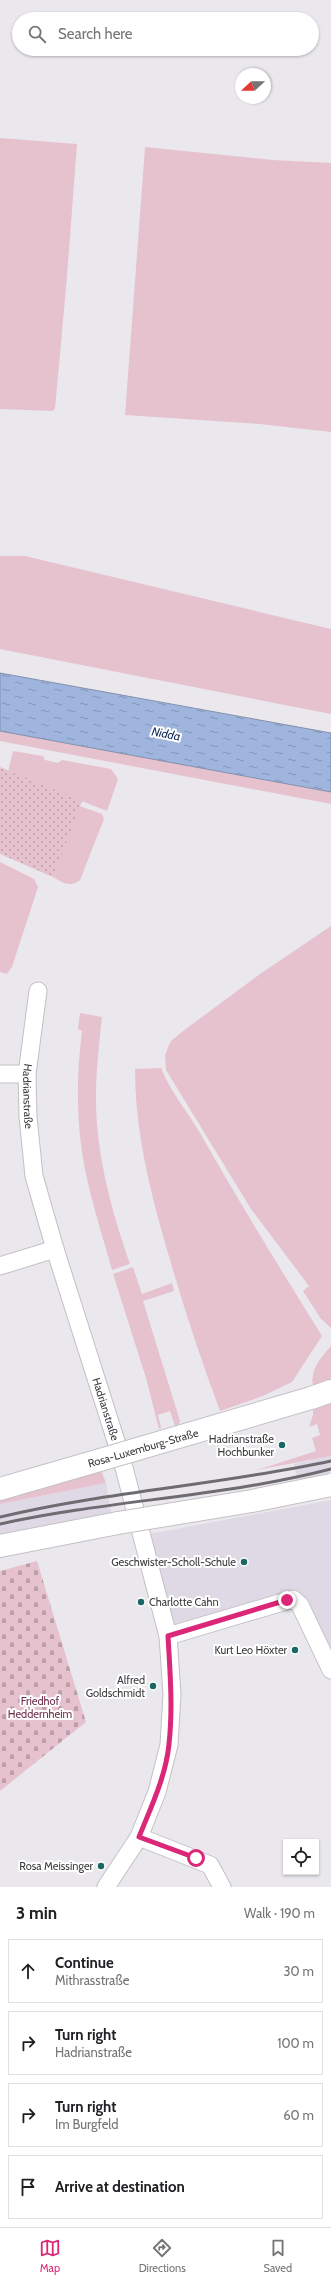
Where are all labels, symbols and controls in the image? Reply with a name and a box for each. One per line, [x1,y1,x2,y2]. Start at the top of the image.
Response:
search box [12,12,319,56]
icon: search [26,23,48,45]
text: Search here [58,25,133,43]
north arrow [235,68,271,104]
water label: Nidda [150,723,182,744]
street label: Hadrianstraße [20,1063,36,1130]
street label: Hadrianstraße [89,1376,122,1443]
street label: Rosa-Luxemburg-Straße [86,1425,200,1470]
place label: Hadrianstraße Hochbunker [209,1432,275,1459]
marker: Hadrianstraße Hochbunker [277,1440,287,1450]
place label: Geschwister-Scholl-Schule [111,1555,236,1569]
marker: Geschwister-Scholl-Schule [239,1557,249,1567]
route end [278,1591,296,1609]
place label: Charlotte Cahn [149,1595,219,1609]
marker: Charlotte Cahn [136,1597,146,1607]
place label: Kurt Leo Höxter [215,1643,288,1657]
marker: Kurt Leo Höxter [290,1645,300,1655]
place label: Alfred Goldschmidt [86,1673,145,1700]
marker: Alfred Goldschmidt [148,1681,158,1691]
park label: Friedhof Heddernheim [8,1694,72,1721]
map controls [283,1839,319,1875]
button: locate [283,1839,319,1875]
route start [187,1849,205,1867]
place label: Rosa Meissinger [19,1859,94,1873]
marker: Rosa Meissinger [96,1861,106,1871]
text: 3 min [16,1903,57,1923]
text: Walk · 190 m [244,1905,315,1921]
text: Continue [55,1954,114,1972]
icon: ahead [17,1960,39,1982]
text: 30 m [284,1963,314,1979]
text: Mithrasstraße [55,1972,129,1988]
text: Turn right [55,2026,116,2044]
icon: right [17,2032,39,2054]
text: 100 m [277,2035,314,2051]
text: Hadrianstraße [55,2044,132,2060]
text: Turn right [55,2098,116,2116]
icon: right [17,2104,39,2126]
text: 60 m [283,2107,314,2123]
text: Im Burgfeld [55,2116,119,2132]
icon: arrive [17,2176,39,2198]
text: Arrive at destination [55,2178,185,2196]
tab: Map [39,2237,61,2275]
tab: Directions [139,2237,186,2275]
tab: Saved [264,2237,292,2275]

